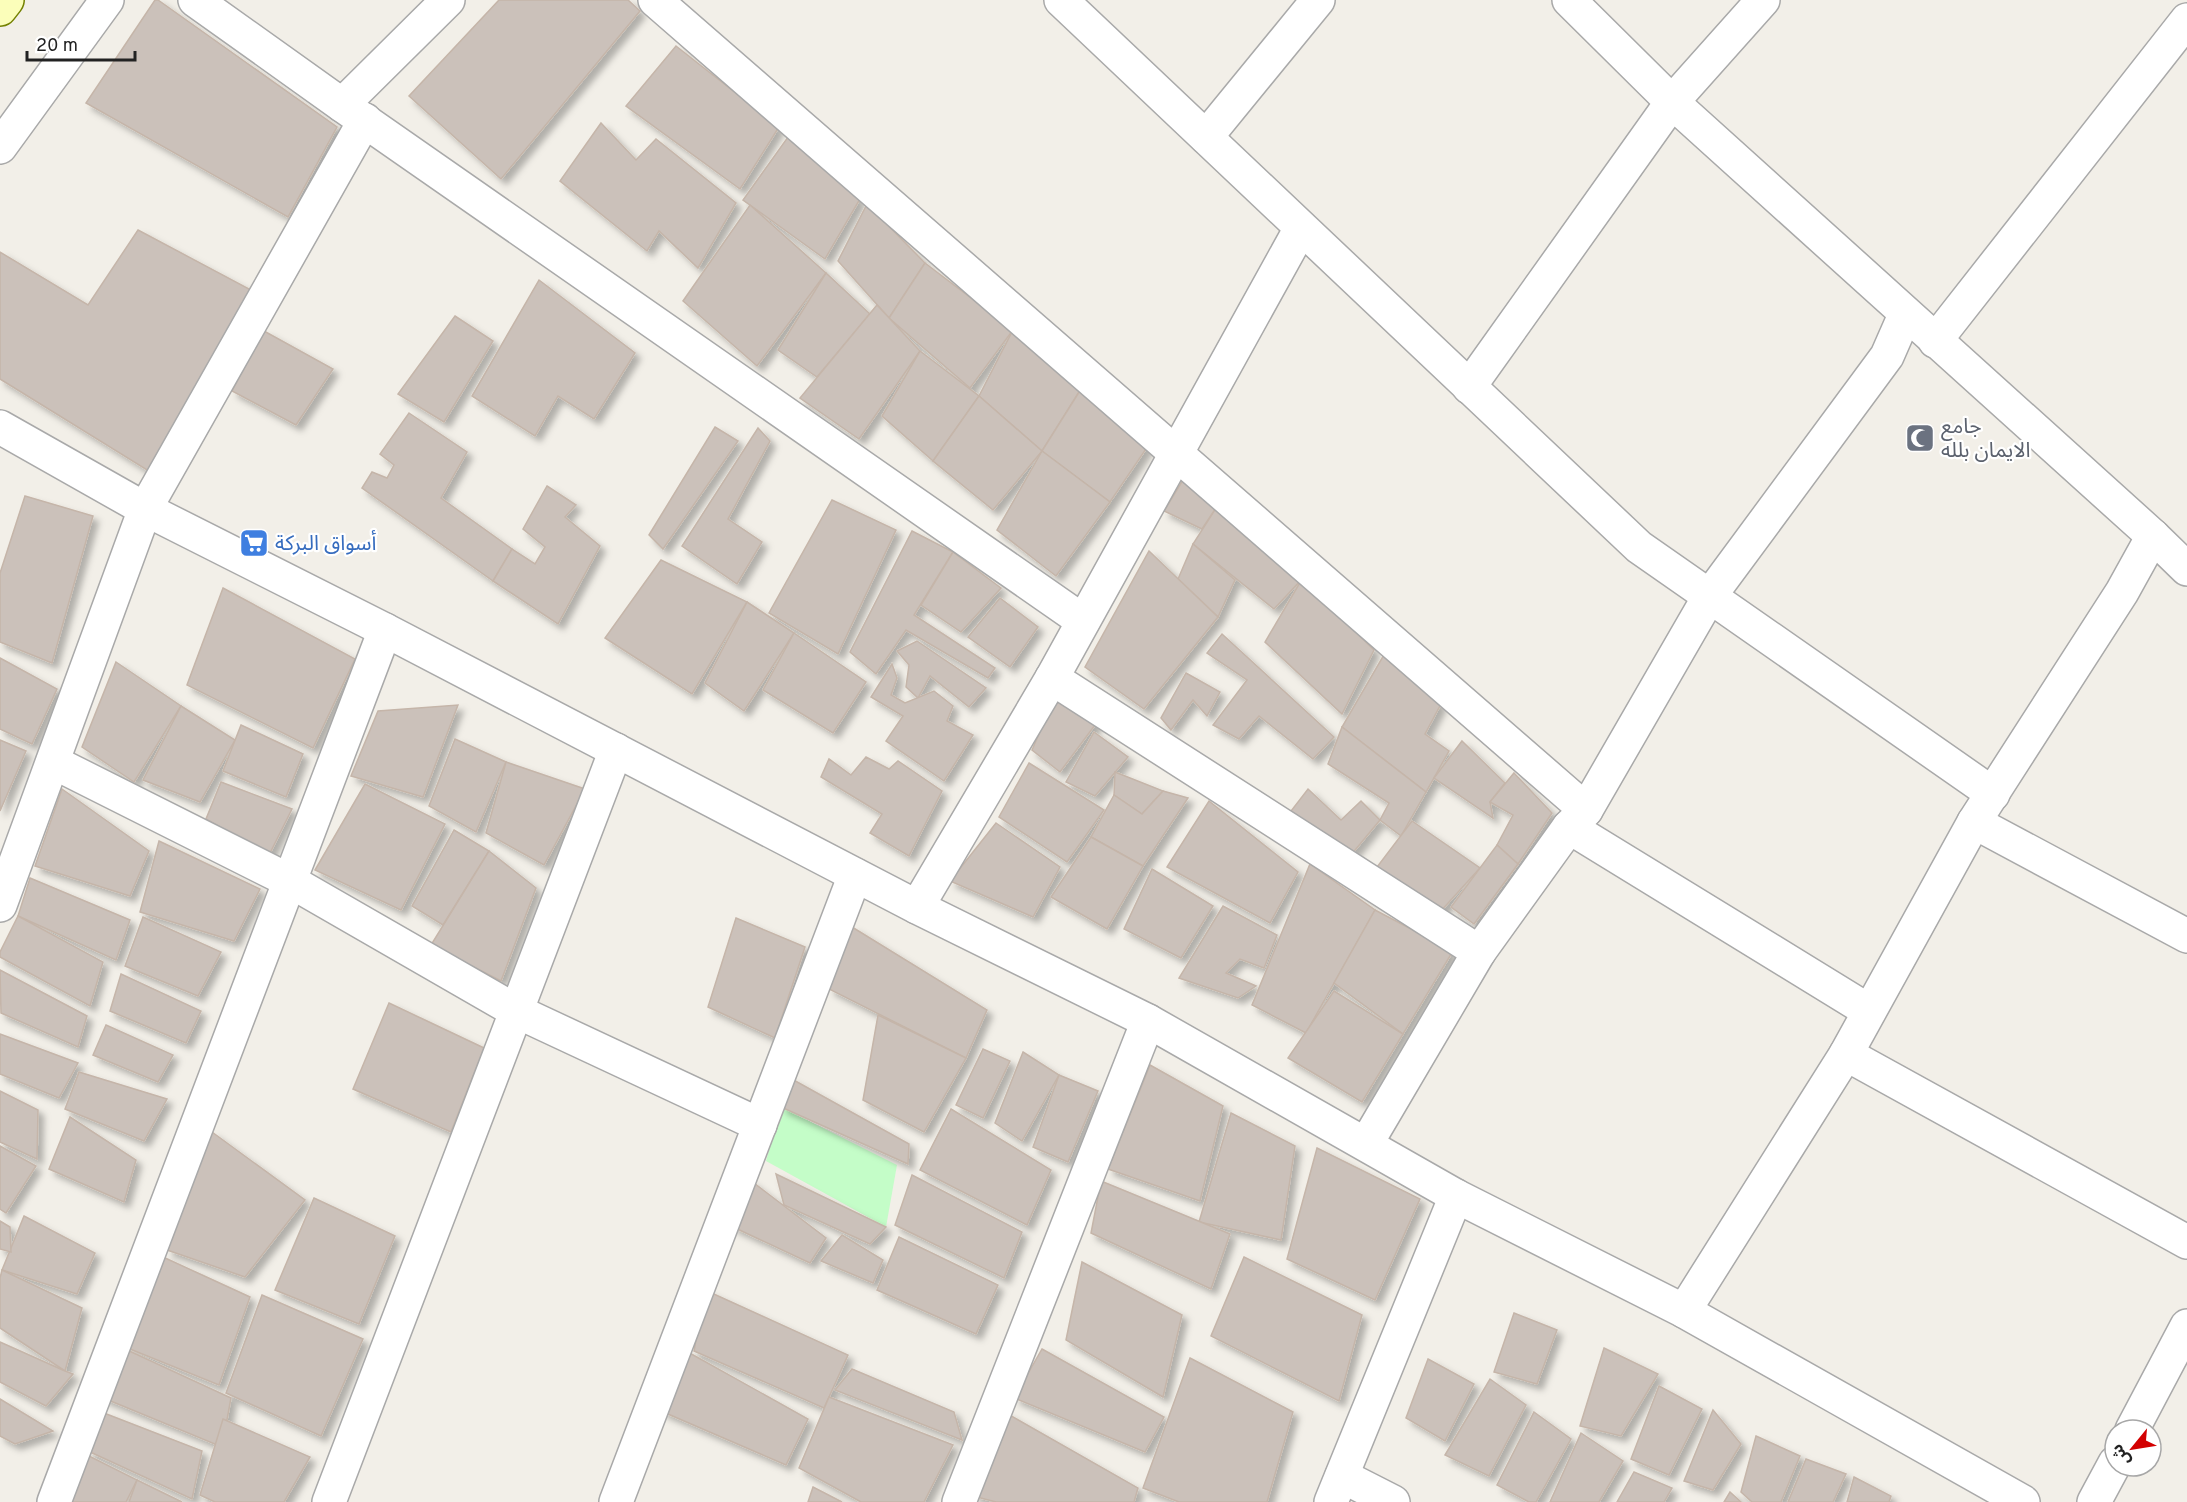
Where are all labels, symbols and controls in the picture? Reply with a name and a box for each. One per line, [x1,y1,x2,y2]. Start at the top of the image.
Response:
scale bar [27,24,135,62]
text: 20 m [36,35,78,58]
place label: جامع الايمان بلله [1941,414,2031,465]
mosque icon: جامع الايمان بلله [1904,422,1936,454]
supermarket icon: أسواق البركة [238,527,270,559]
place label: أسواق البركة [275,530,377,558]
north arrow [2103,1418,2163,1478]
text: ش [2108,1440,2136,1469]

